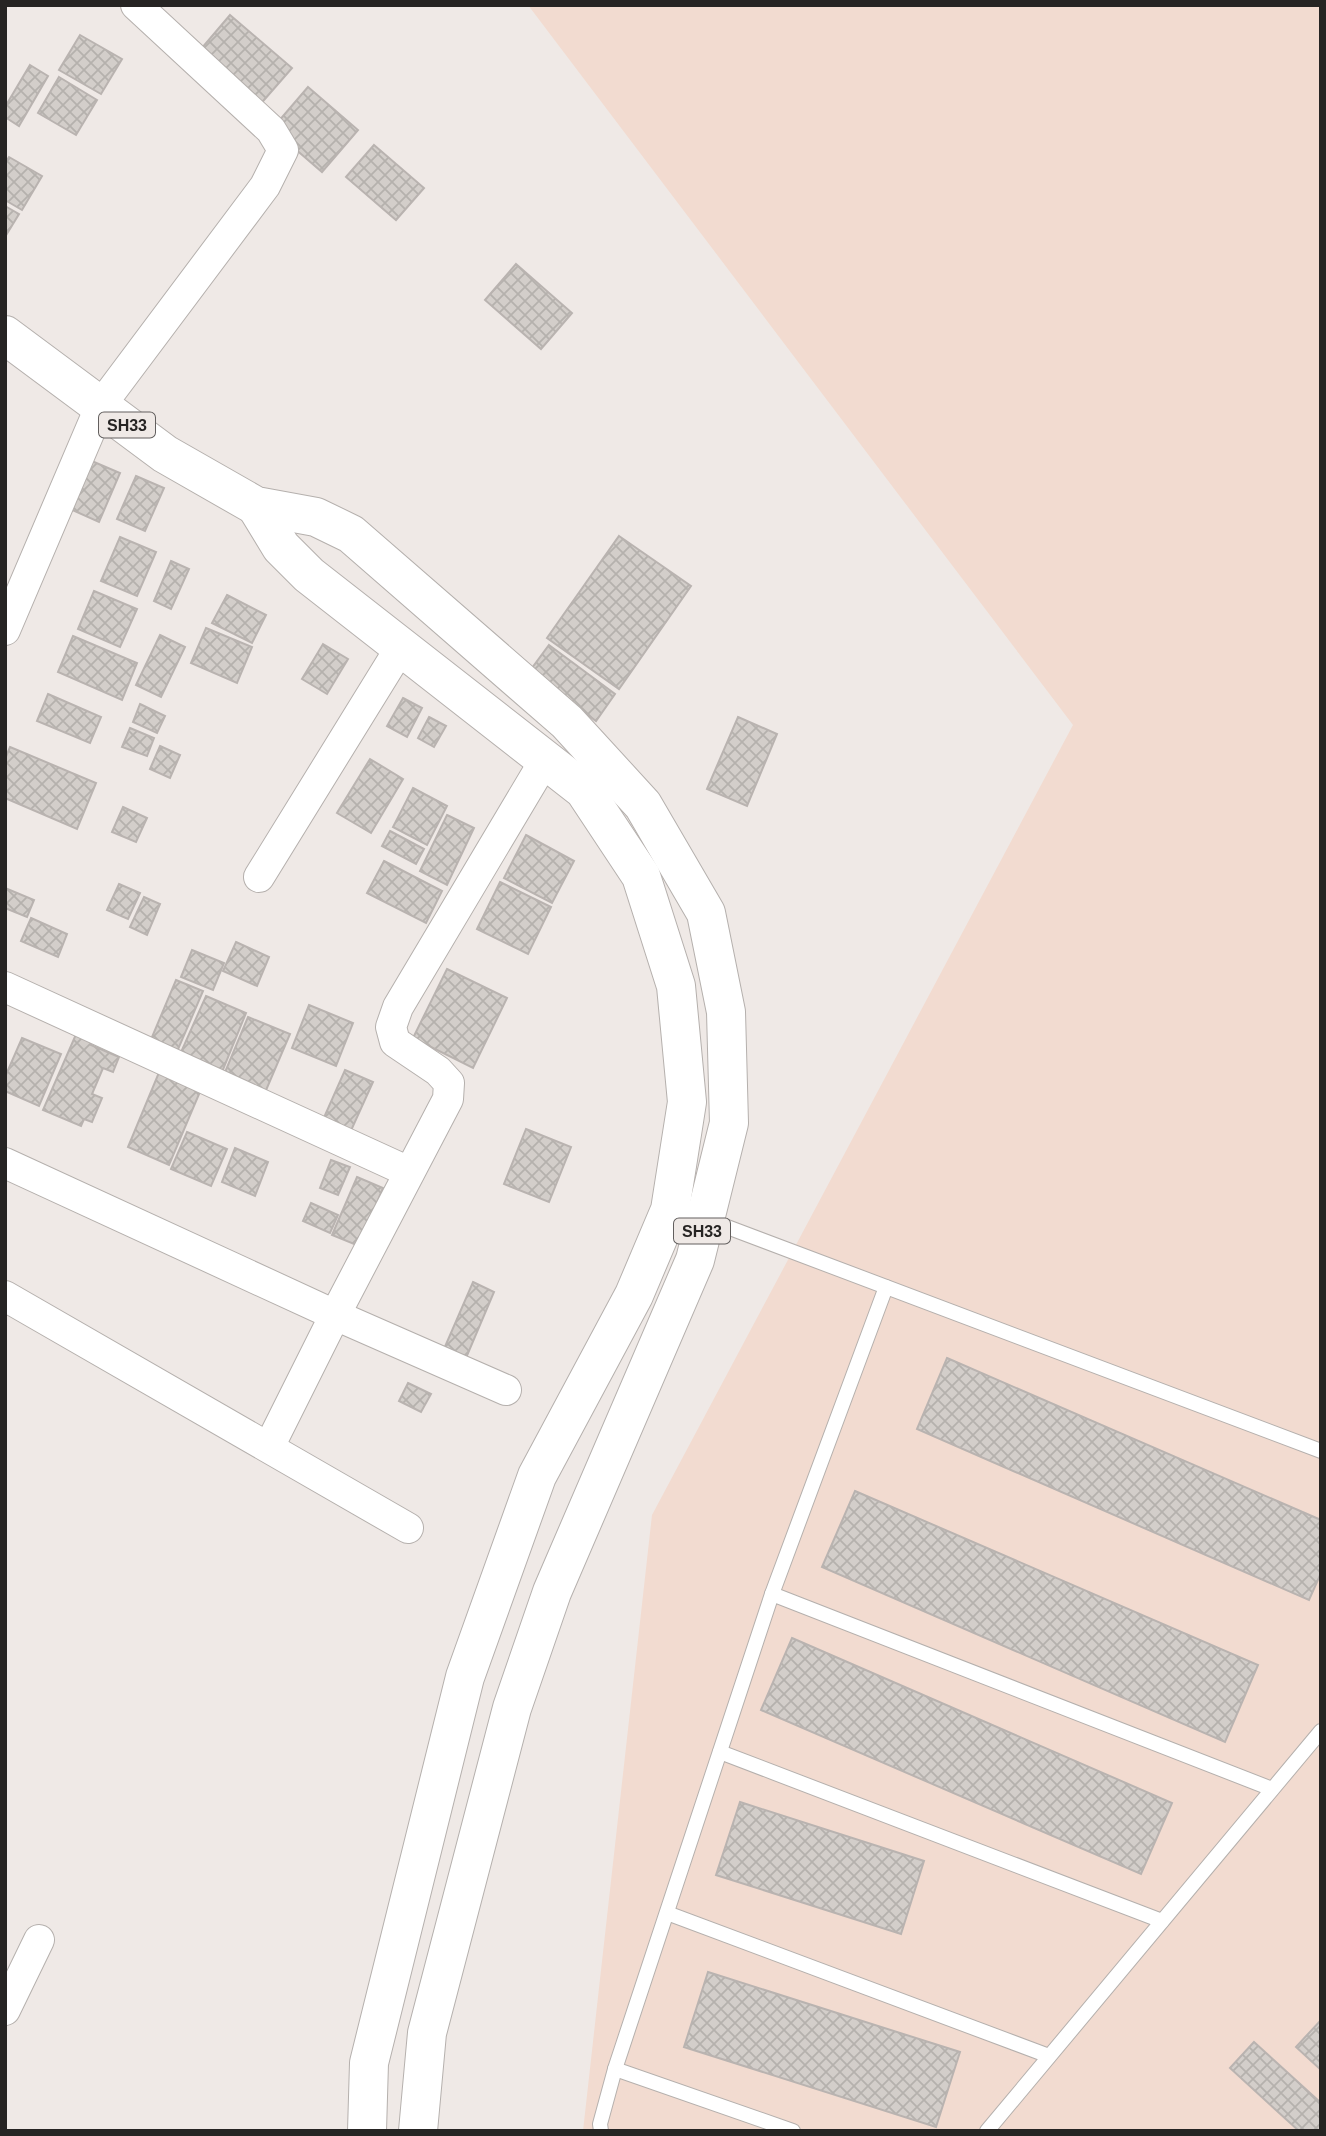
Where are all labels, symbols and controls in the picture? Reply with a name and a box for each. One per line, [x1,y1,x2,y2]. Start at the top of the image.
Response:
road number: SH33 [99,412,155,438]
road number: SH33 [674,1218,730,1244]

